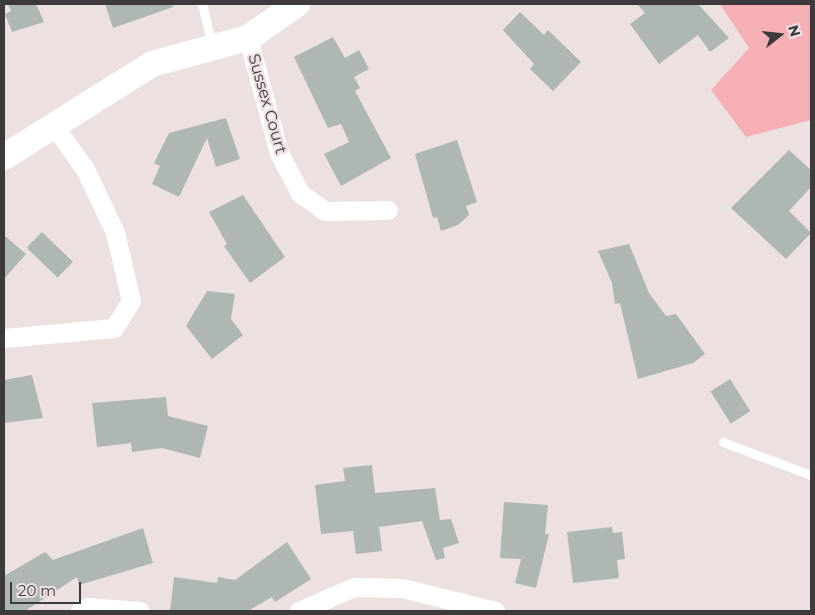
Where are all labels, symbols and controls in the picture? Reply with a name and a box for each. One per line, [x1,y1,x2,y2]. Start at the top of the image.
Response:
north arrow [755,10,805,60]
text: N [784,23,805,39]
street label: Sussex Court [244,52,290,156]
scale bar [12,572,84,604]
text: 20 m [18,581,56,600]

